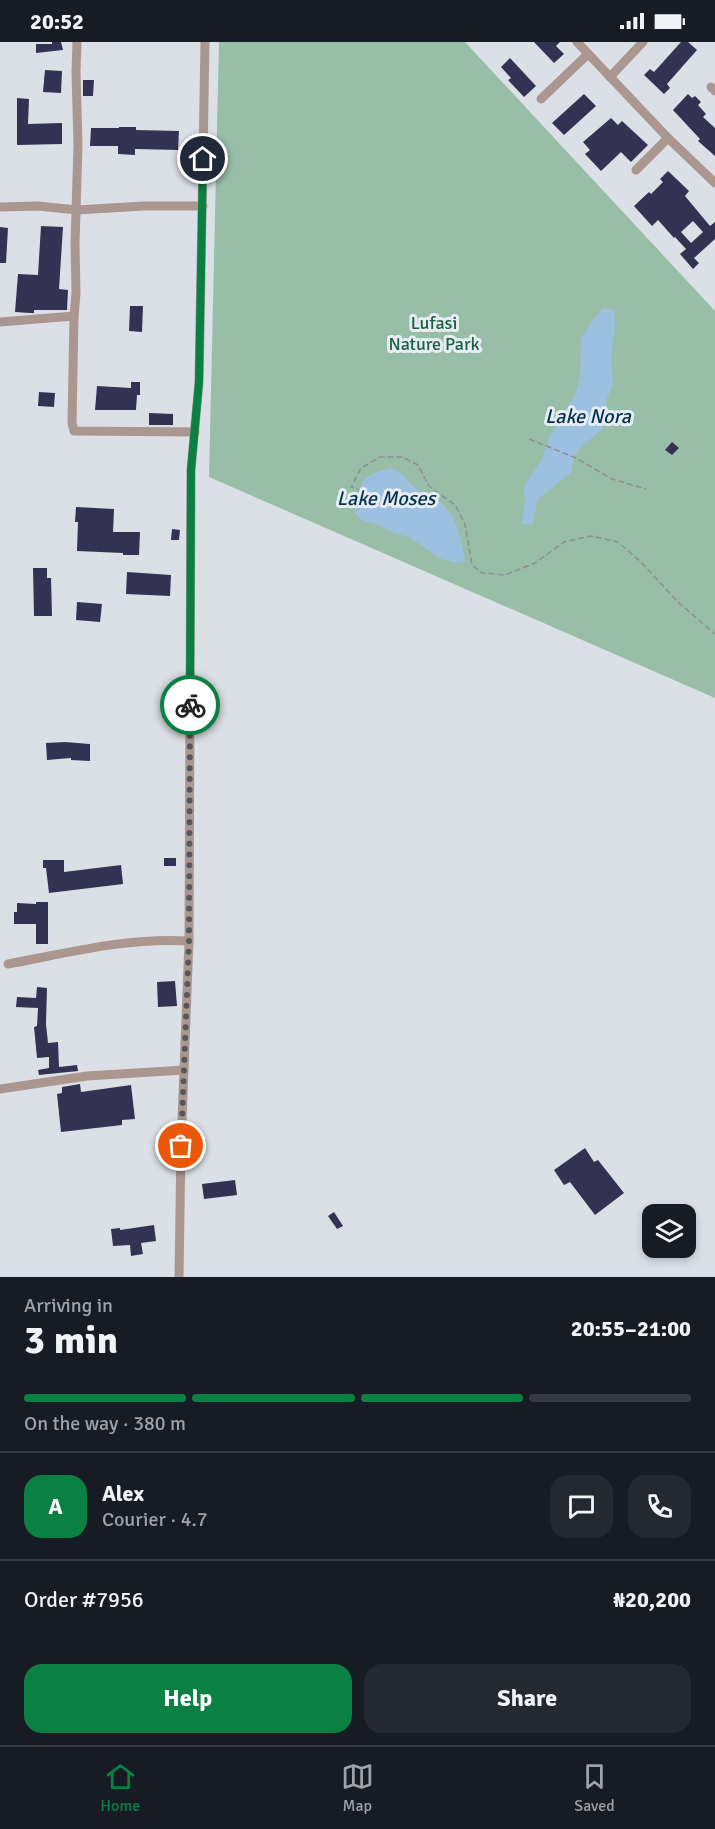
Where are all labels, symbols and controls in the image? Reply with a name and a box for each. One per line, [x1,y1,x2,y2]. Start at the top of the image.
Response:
text: 20:52 [30,8,84,35]
pin [177,133,228,184]
icon: home [186,142,219,175]
park label: Lufasi Nature Park [388,312,480,355]
water label: Lake Nora [545,404,632,429]
water label: Lake Moses [337,486,437,511]
courier [160,675,220,735]
icon: bike [174,689,207,722]
pin [155,1120,206,1171]
icon: bag [164,1129,197,1162]
map controls [642,1204,696,1258]
button: layers [642,1204,696,1258]
text: Arriving in [24,1293,113,1318]
text: 20:55–21:00 [571,1315,691,1342]
text: 3 min [24,1316,118,1364]
text: On the way · 380 m [24,1411,186,1436]
button: chat [550,1475,613,1538]
button: phone [628,1475,691,1538]
text: Alex [102,1480,144,1507]
text: A [48,1493,63,1520]
text: Courier · 4.7 [102,1507,208,1532]
text: Order #7956 [24,1586,144,1613]
text: ₦20,200 [613,1586,691,1613]
button: Help [24,1664,352,1733]
button: Share [364,1664,691,1733]
tab: Home [100,1760,140,1816]
tab: Map [341,1760,374,1816]
tab: Saved [574,1760,615,1816]

